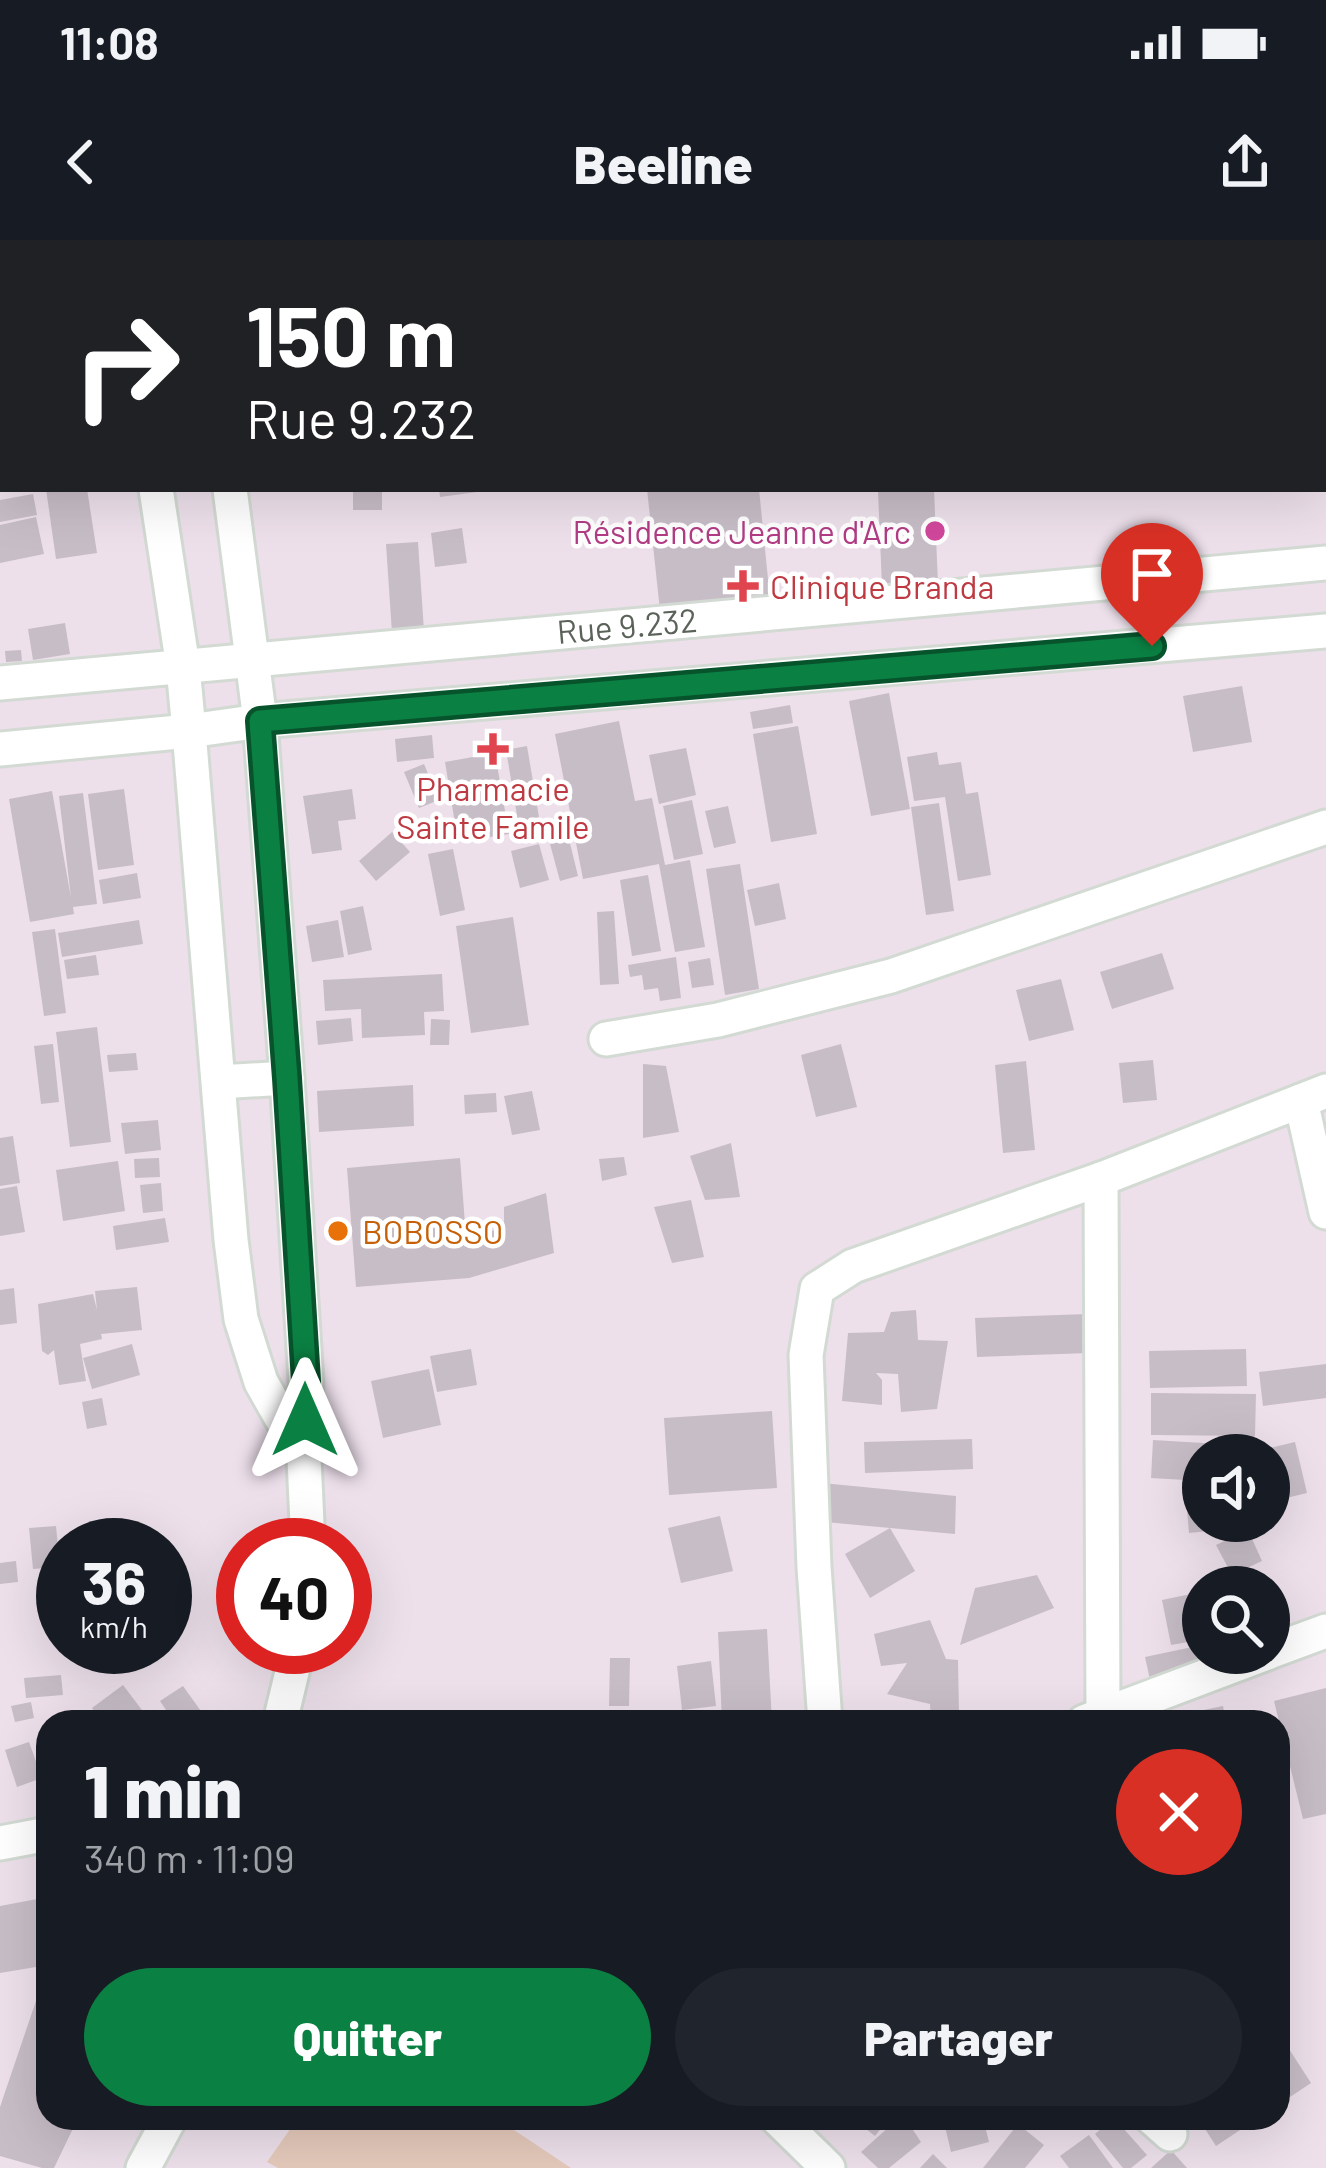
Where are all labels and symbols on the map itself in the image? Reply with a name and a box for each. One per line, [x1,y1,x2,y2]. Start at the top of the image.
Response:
place label: Résidence Jeanne d'Arc [573,511,911,551]
marker: Résidence Jeanne d'Arc [922,518,948,544]
pin [1101,523,1203,646]
place label: Clinique Branda [770,566,994,606]
marker: Clinique Branda [727,570,759,602]
street label: Rue 9.232 [555,599,699,651]
marker: Pharmacie Sainte Famile [480,736,506,762]
place label: Pharmacie Sainte Famile [396,768,590,846]
place label: BOBOSSO [362,1211,503,1251]
marker: BOBOSSO [325,1218,351,1244]
position arrow [242,1357,368,1483]
speed limit sign: 40 [216,1518,372,1674]

